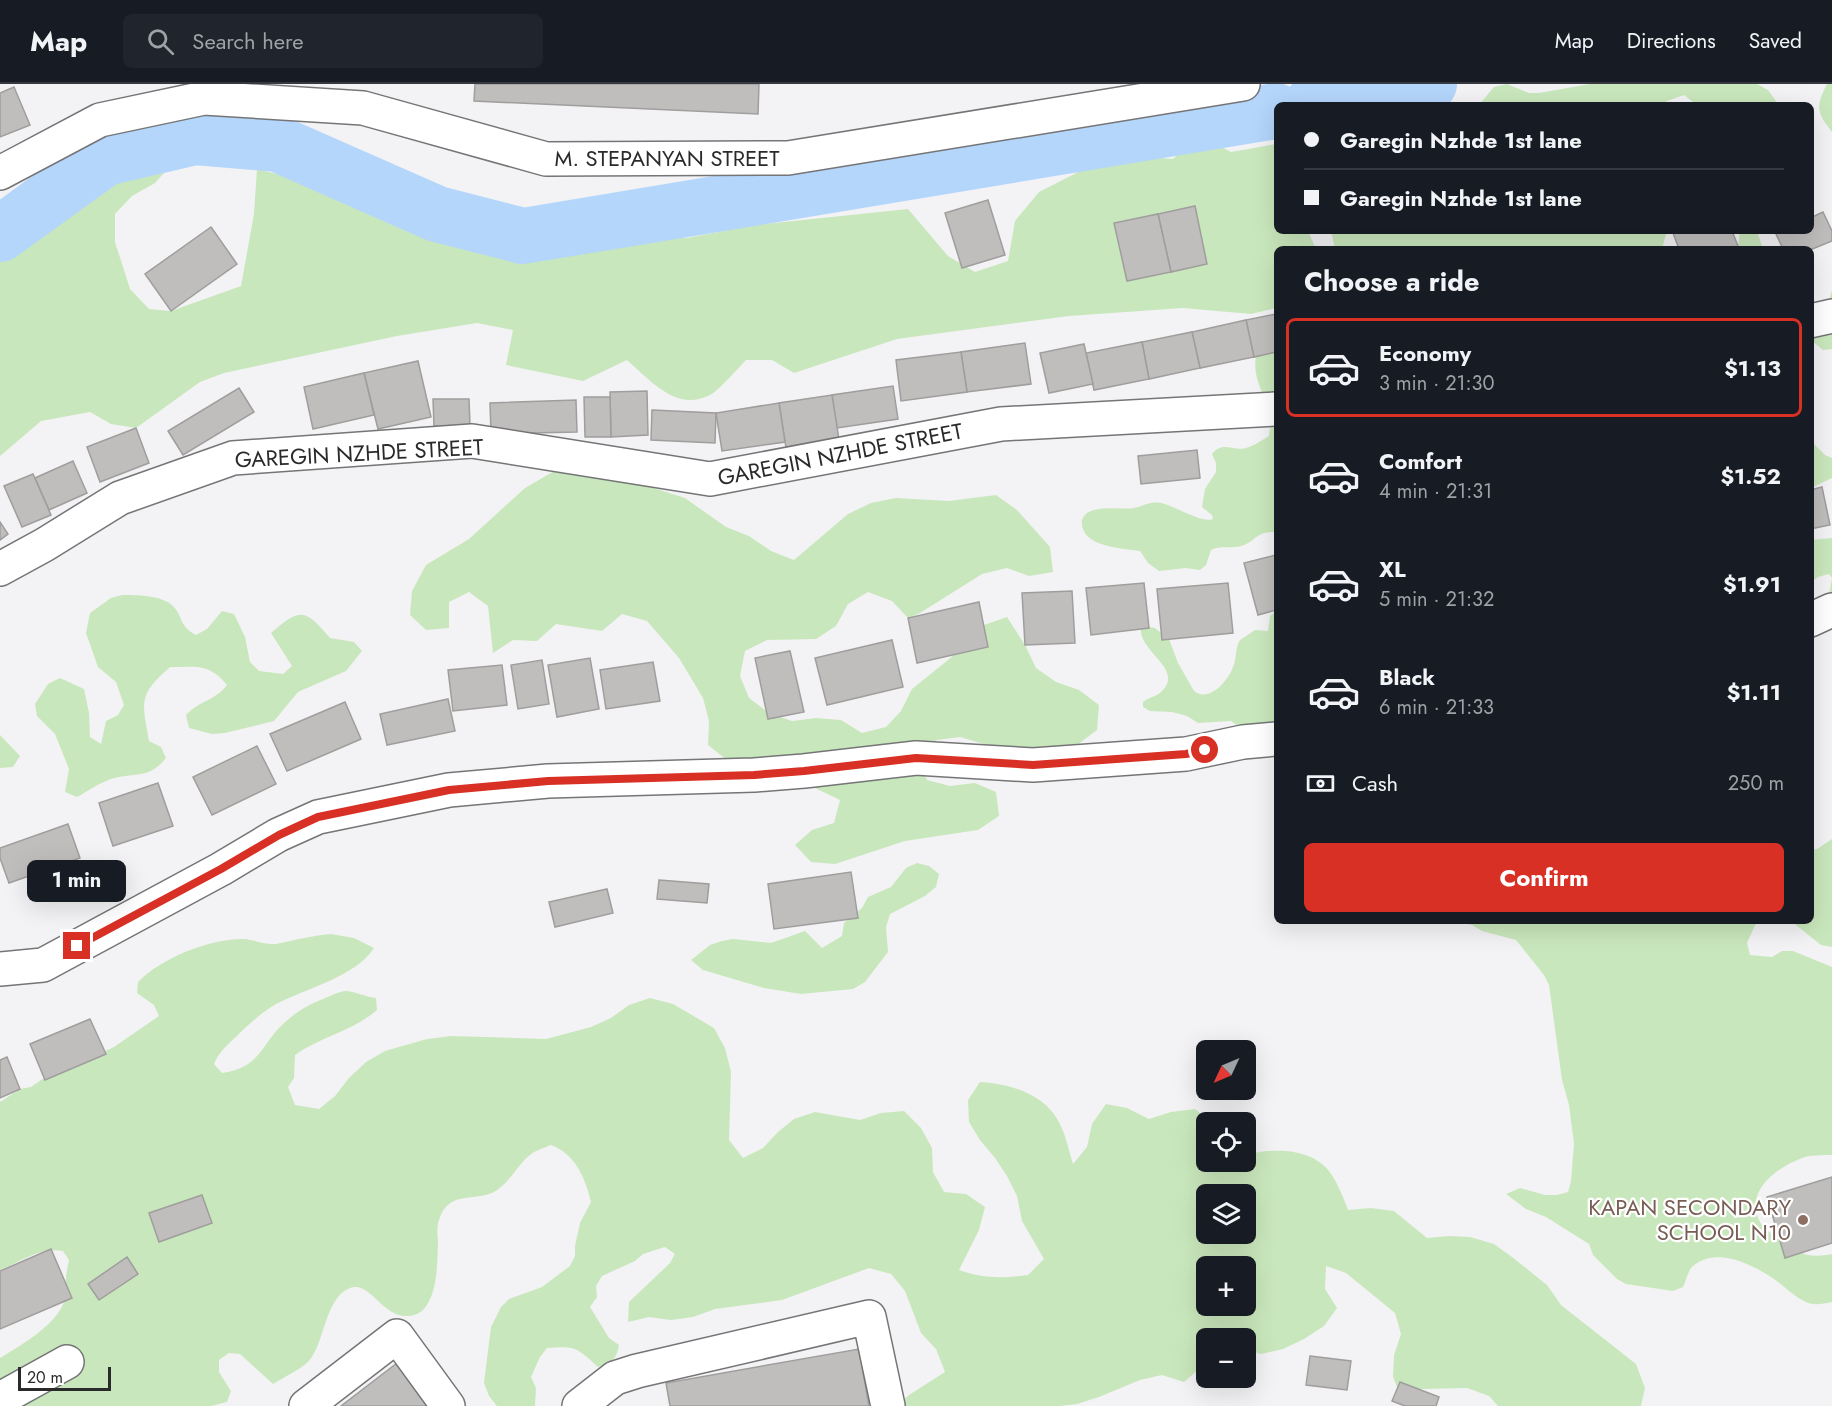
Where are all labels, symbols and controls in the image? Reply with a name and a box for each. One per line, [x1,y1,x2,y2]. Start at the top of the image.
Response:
search box [123,14,543,68]
text: Map [30,21,87,62]
icon: search [144,25,177,58]
text: Search here [192,25,304,57]
text: Map [1555,26,1594,56]
text: Directions [1627,26,1716,56]
text: Saved [1749,26,1802,56]
text: Garegin Nzhde 1st lane [1340,124,1582,156]
street label: M. STEPANYAN STREET [555,142,780,174]
text: Garegin Nzhde 1st lane [1340,182,1582,214]
text: Choose a ride [1304,262,1479,301]
text: Economy [1379,337,1471,369]
icon: car [1307,341,1361,395]
text: $1.13 [1724,352,1781,384]
text: 3 min · 21:30 [1379,369,1495,398]
street label: GAREGIN NZHDE STREET [715,414,966,493]
street label: GAREGIN NZHDE STREET [234,430,485,475]
text: Comfort [1379,445,1462,477]
icon: car [1307,449,1361,503]
text: $1.52 [1720,460,1781,492]
text: 4 min · 21:31 [1379,477,1492,506]
text: XL [1379,553,1406,585]
icon: car [1307,557,1361,611]
text: $1.91 [1723,568,1781,600]
text: 5 min · 21:32 [1379,585,1494,614]
text: Black [1379,661,1435,693]
icon: car [1307,665,1361,719]
text: $1.11 [1727,676,1781,708]
text: 6 min · 21:33 [1379,693,1494,722]
route start [1191,736,1218,763]
icon: cash [1304,767,1337,800]
text: Cash [1352,767,1398,799]
text: 250 m [1728,769,1784,798]
button: Confirm [1304,843,1784,912]
callout: 1 min [28,859,127,901]
text: 1 min [52,866,101,895]
route end [63,932,90,959]
north arrow [1196,1040,1256,1100]
map controls [1196,1040,1256,1388]
button: locate [1196,1112,1256,1172]
button: layers [1196,1184,1256,1244]
place label: KAPAN SECONDARY SCHOOL N10 [1588,1191,1792,1248]
marker: KAPAN SECONDARY SCHOOL N10 [1796,1213,1810,1227]
button: + [1196,1256,1256,1316]
button: − [1196,1328,1256,1388]
scale bar [18,1364,111,1392]
text: 20 m [27,1366,63,1389]

